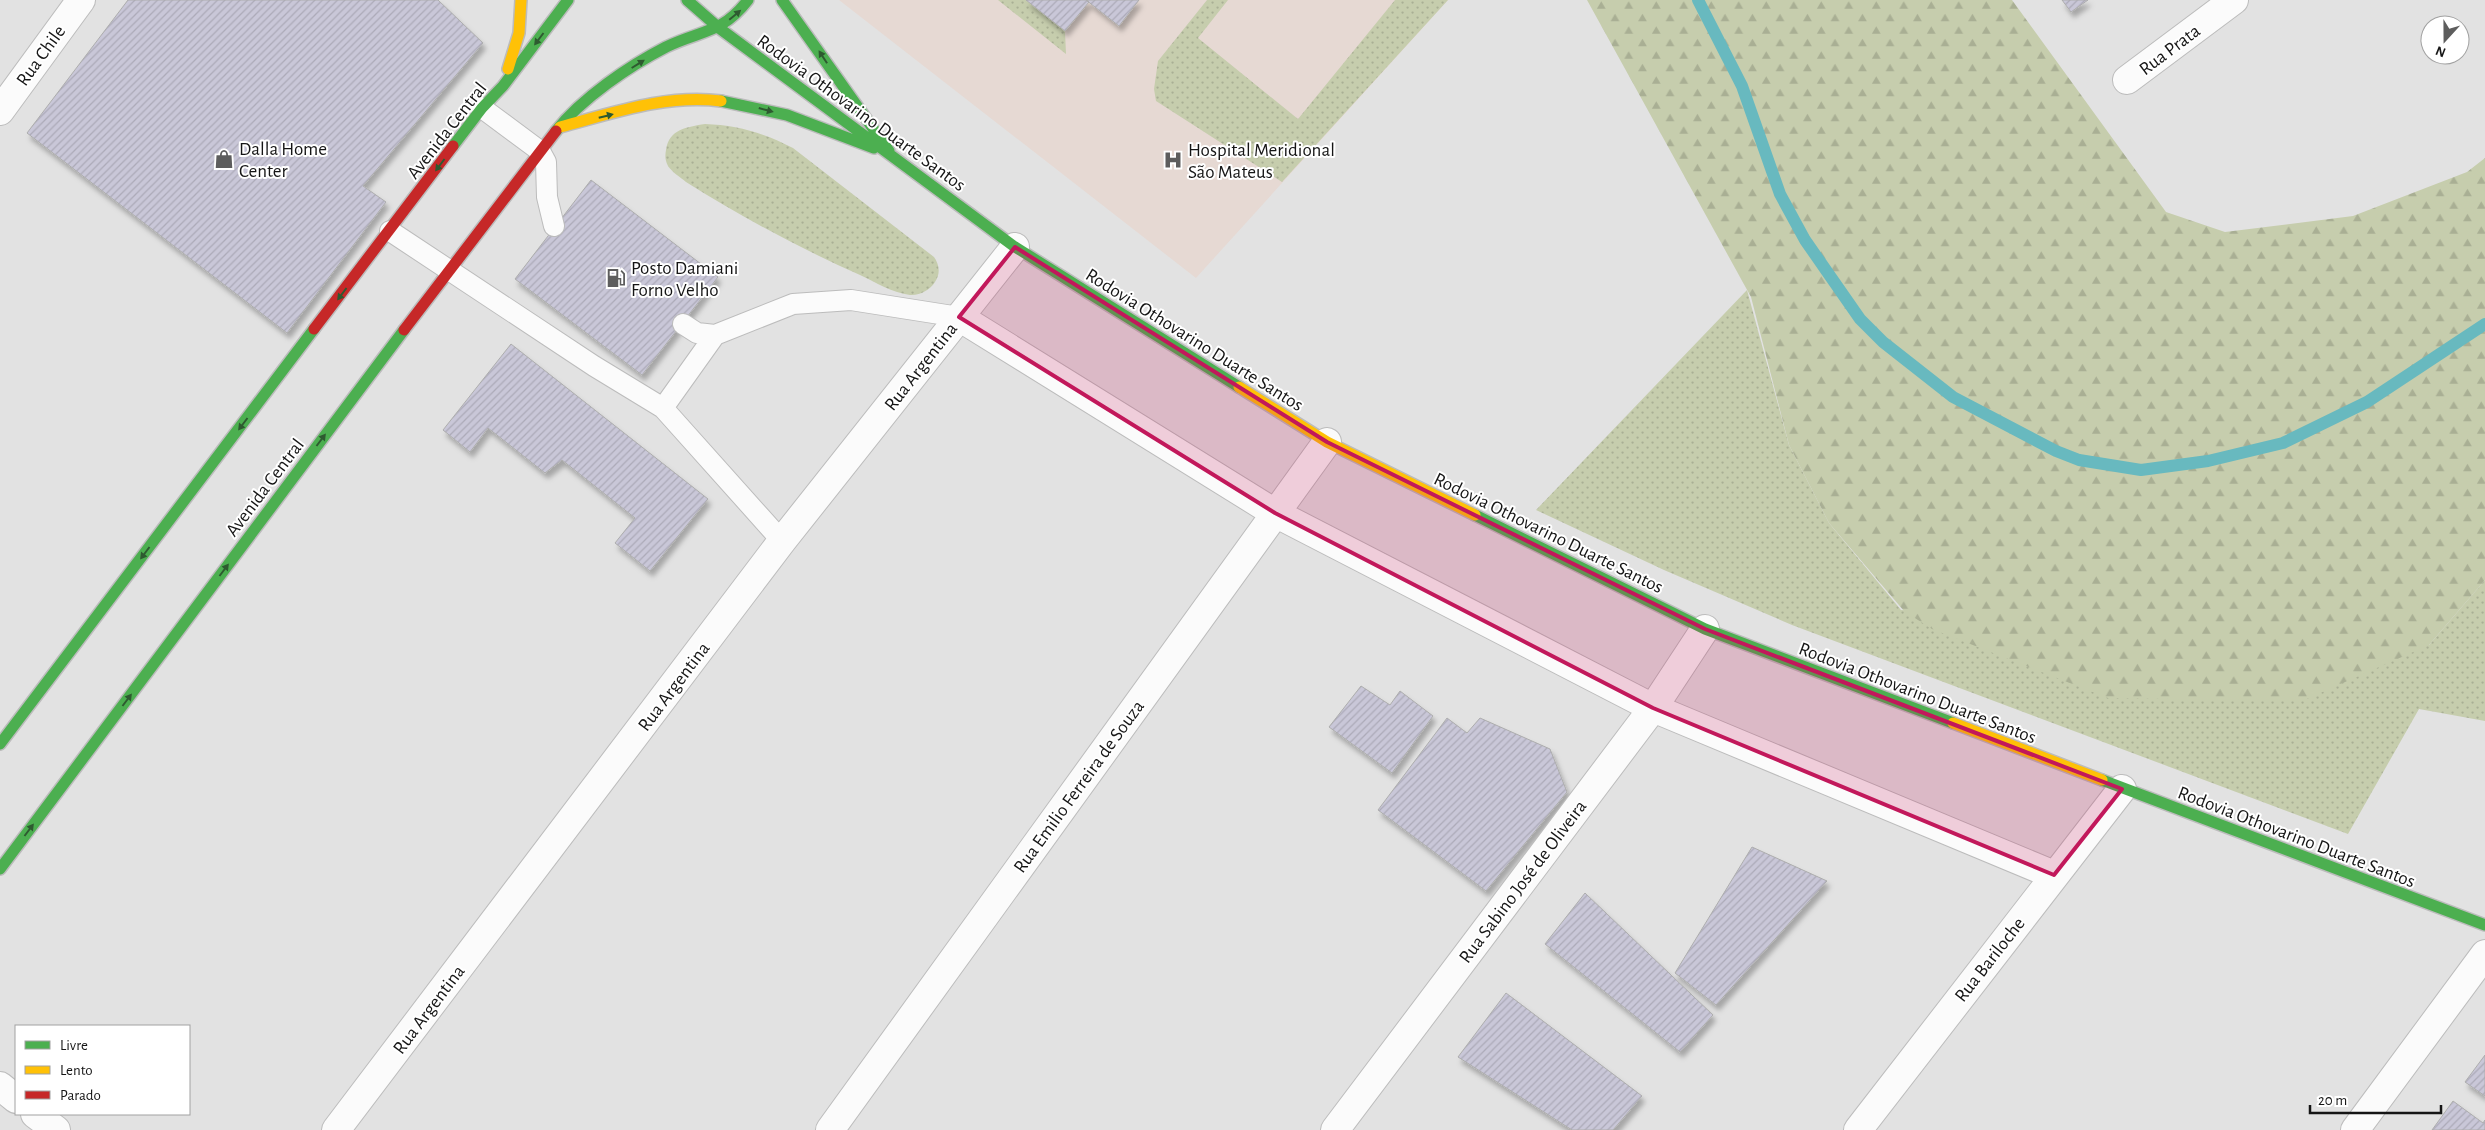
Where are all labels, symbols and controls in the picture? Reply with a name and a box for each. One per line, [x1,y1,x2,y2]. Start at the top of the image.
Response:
one-way arrow [728,10,741,21]
north arrow [2420,15,2470,65]
street label: Rua Prata [2136,21,2204,79]
street label: Rua Chile [13,22,69,90]
street label: Rodovia Othovarino Duarte Santos [753,31,969,195]
one-way arrow [533,32,544,45]
text: N [2434,43,2448,59]
one-way arrow [818,50,828,64]
one-way arrow [631,60,645,69]
street label: Avenida Central [404,79,491,183]
one-way arrow [759,106,774,114]
one-way arrow [599,112,614,120]
place label: Dalla Home Center [239,140,327,181]
place label: Hospital Meridional São Mateus [1188,141,1335,182]
shop icon: Dalla Home Center [213,148,235,170]
hospital icon: Hospital Meridional São Mateus [1162,149,1184,171]
one-way arrow [435,158,445,172]
place label: Posto Damiani Forno Velho [631,259,738,300]
street label: Rodovia Othovarino Duarte Santos [1082,265,1306,415]
fuel station icon: Posto Damiani Forno Velho [605,267,627,289]
one-way arrow [336,288,347,301]
street label: Rua Argentina [881,319,961,414]
one-way arrow [238,417,249,430]
one-way arrow [316,434,327,447]
street label: Avenida Central [222,436,308,540]
street label: Rodovia Othovarino Duarte Santos [1431,469,1666,597]
one-way arrow [140,546,150,560]
one-way arrow [219,563,229,577]
street label: Rua Argentina [635,639,714,735]
street label: Rodovia Othovarino Duarte Santos [1796,639,2039,748]
one-way arrow [121,694,132,707]
street label: Rua Emilio Ferreira de Souza [1010,697,1148,877]
street label: Rodovia Othovarino Duarte Santos [2175,783,2418,892]
street label: Rua Sabino José de Oliveira [1456,797,1591,967]
one-way arrow [24,823,34,837]
street label: Rua Bariloche [1952,914,2029,1006]
street label: Rua Argentina [390,962,469,1058]
legend [15,1025,190,1115]
text: Livre [60,1038,88,1053]
text: Lento [60,1063,93,1078]
scale bar [2310,1082,2441,1114]
text: Parado [60,1088,101,1103]
text: 20 m [2318,1093,2347,1108]

